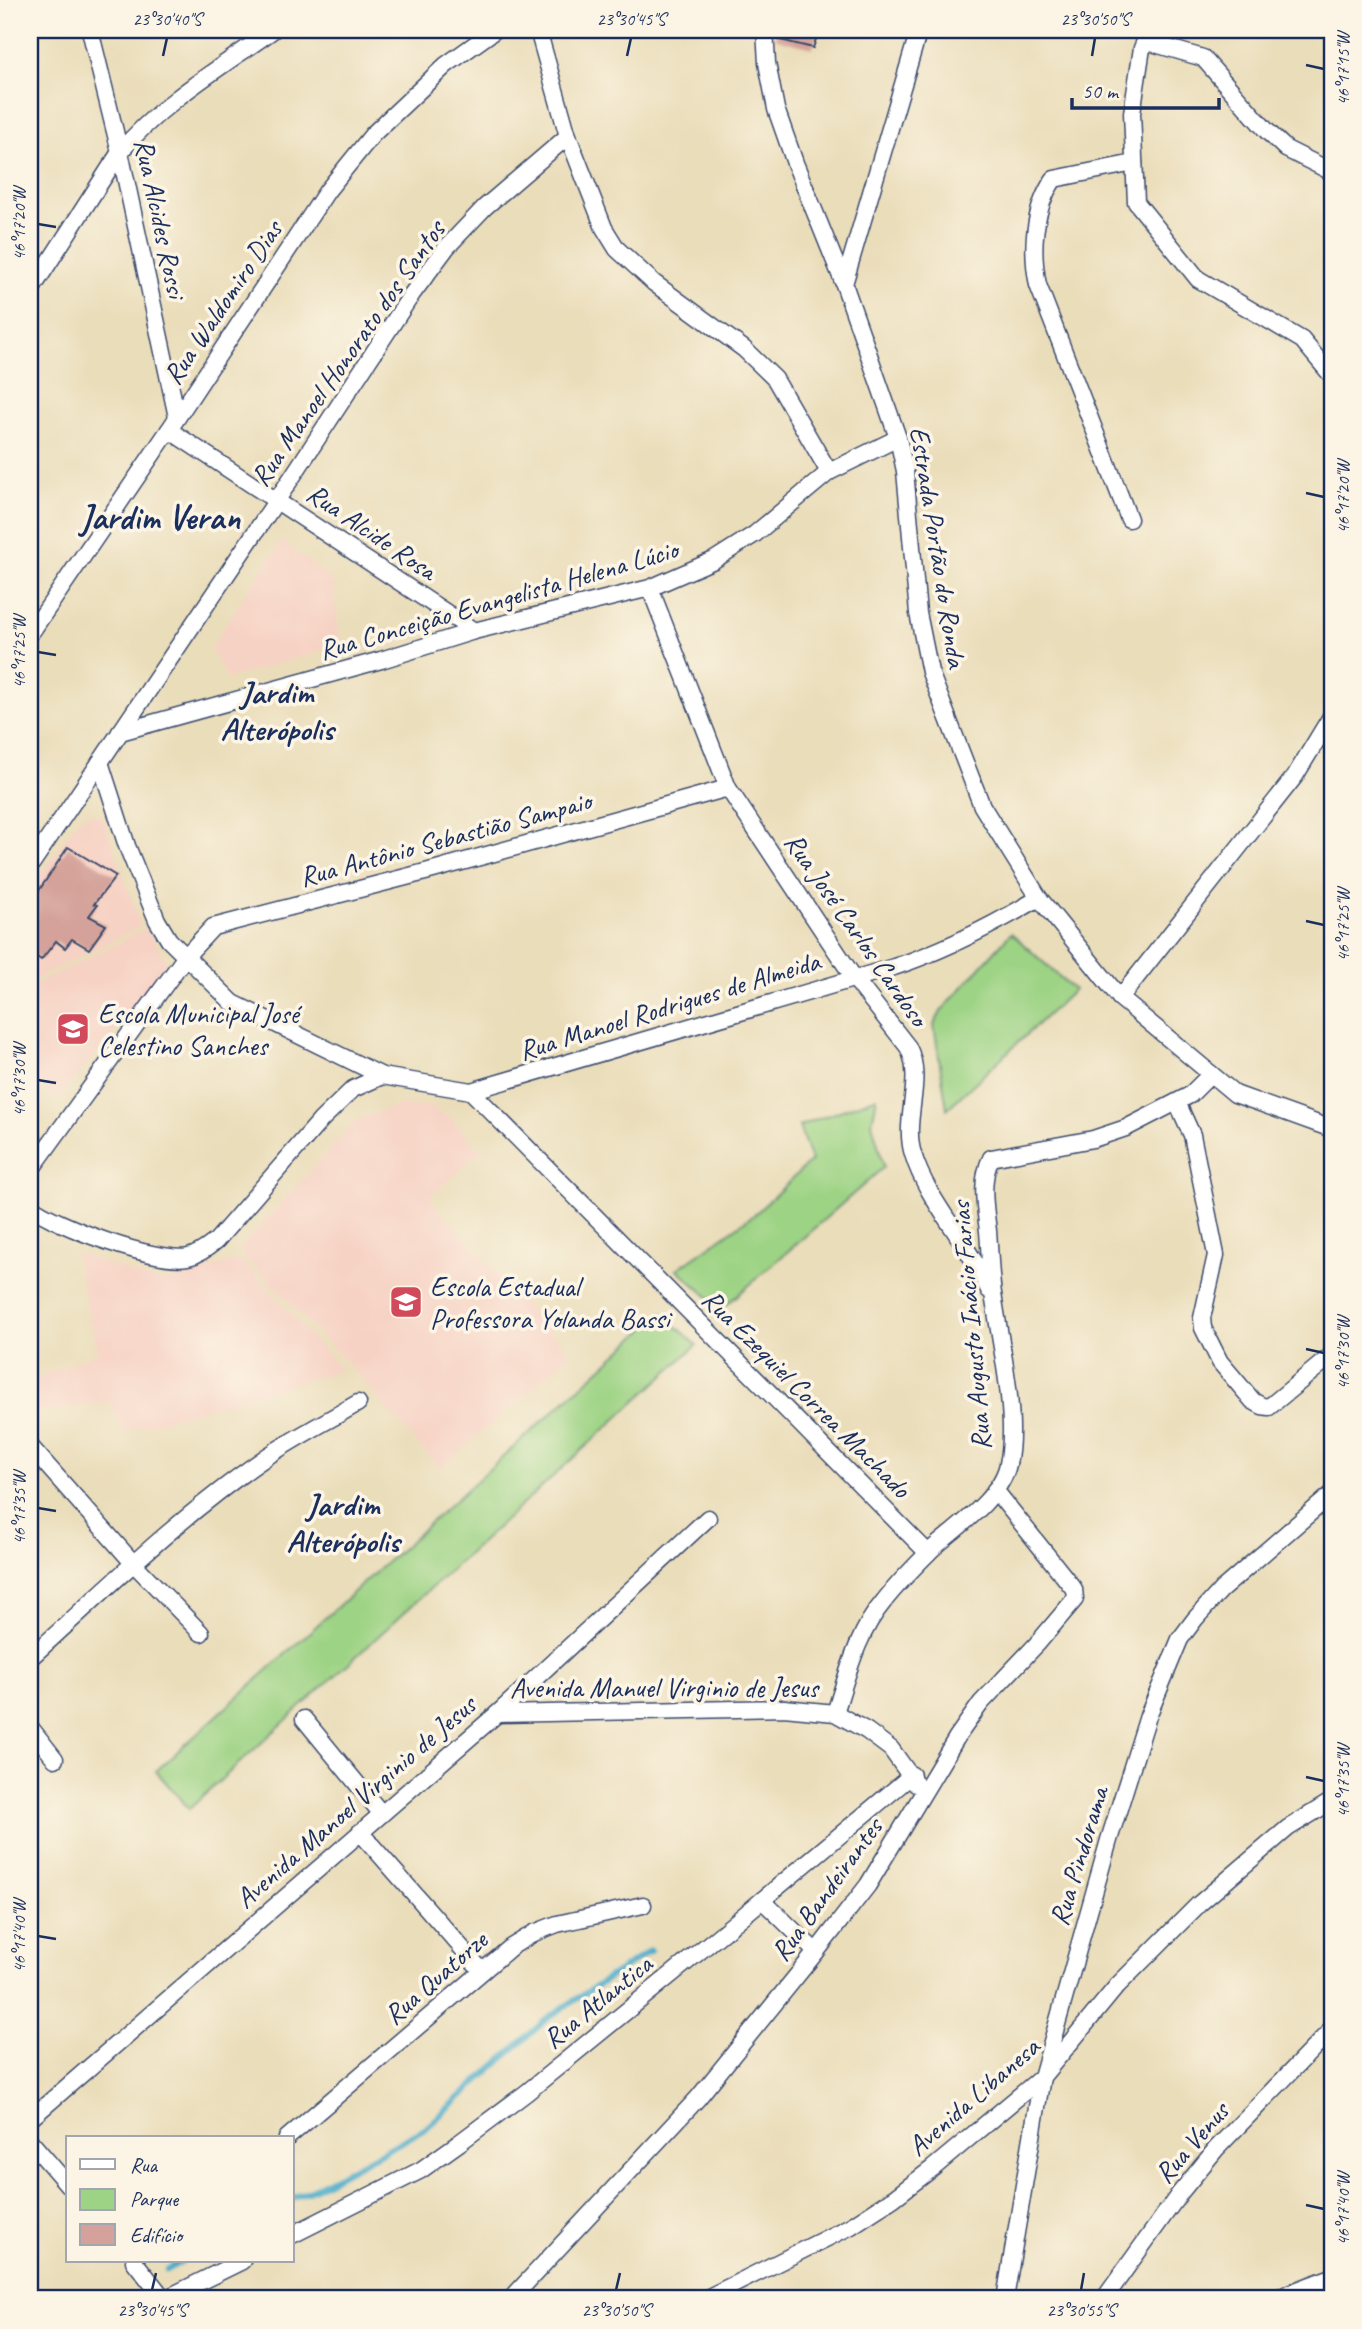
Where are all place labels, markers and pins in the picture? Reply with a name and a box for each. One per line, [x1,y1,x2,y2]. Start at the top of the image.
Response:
place label: Escola Municipal José Celestino Sanches [98,996,303,1063]
school or university icon: Escola Municipal José Celestino Sanches [54,1010,92,1048]
place label: Escola Estadual Professora Yolanda Bassi [430,1269,673,1336]
school or university icon: Escola Estadual Professora Yolanda Bassi [387,1283,425,1321]

